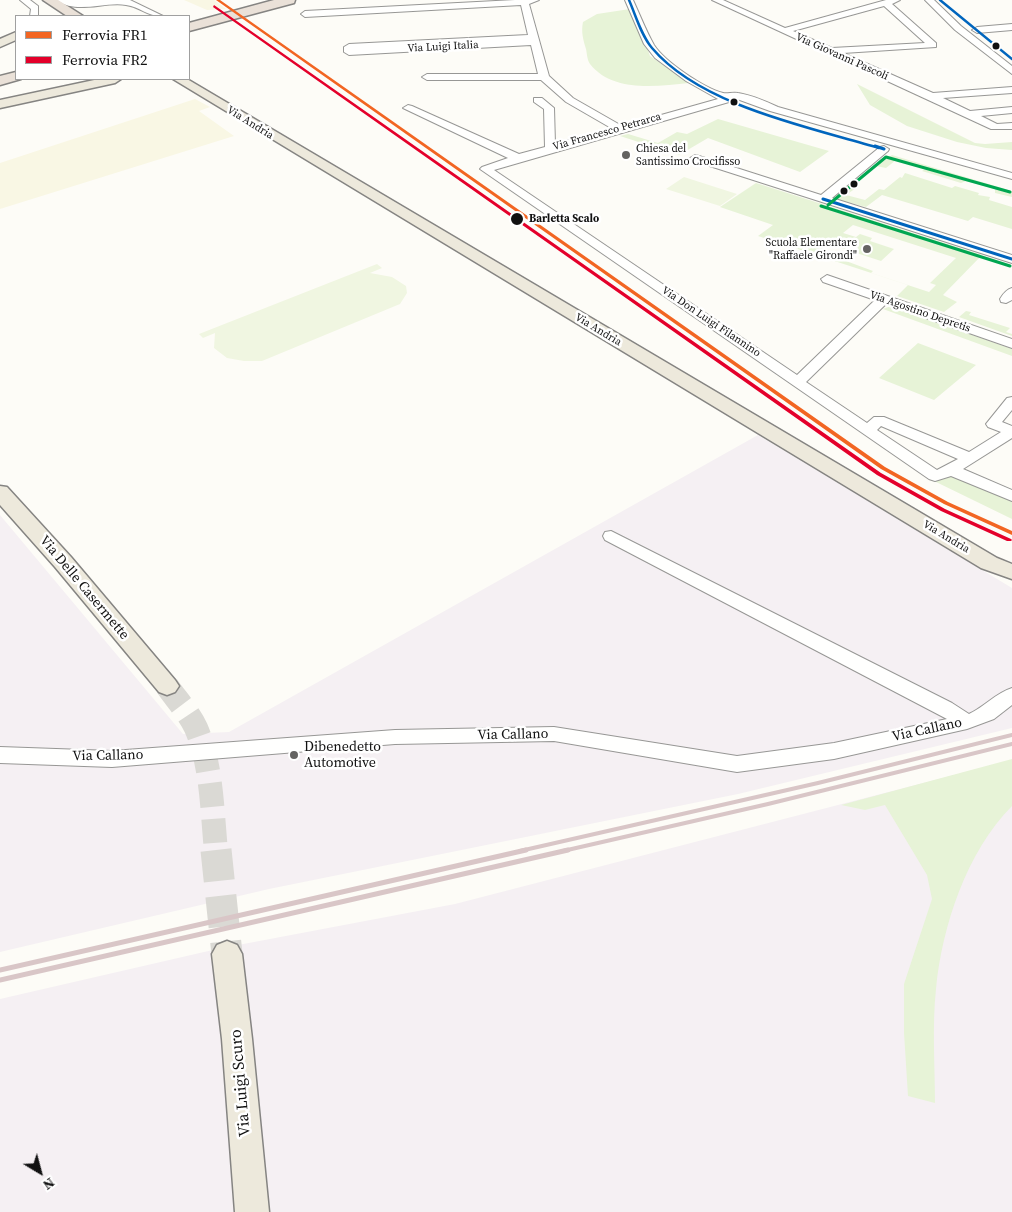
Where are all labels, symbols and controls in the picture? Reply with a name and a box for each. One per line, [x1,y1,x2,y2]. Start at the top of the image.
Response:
legend [15,15,190,80]
text: Ferrovia FR1 [62,24,147,45]
street label: Via Giovanni Pascoli [794,31,890,83]
street label: Via Luigi Italia [407,39,479,55]
unlabelled marker [991,41,1001,51]
text: Ferrovia FR2 [62,49,147,70]
unlabelled marker [729,97,739,107]
street label: Via Andria [224,104,276,142]
street label: Via Francesco Petrarca [551,110,663,154]
place label: Chiesa del Santissimo Crocifisso [636,142,740,168]
marker: Chiesa del Santissimo Crocifisso [620,149,632,161]
unlabelled marker [849,179,859,189]
unlabelled marker [839,186,849,196]
marker: Barletta Scalo [509,211,525,227]
place label: Barletta Scalo [529,212,599,226]
place label: Scuola Elementare "Raffaele Girondi" [766,236,857,262]
marker: Scuola Elementare "Raffaele Girondi" [861,243,873,255]
street label: Via Don Luigi Filannino [659,284,763,360]
street label: Via Agostino Depretis [868,289,972,335]
street label: Via Andria [572,311,624,349]
street label: Via Andria [920,518,972,556]
street label: Via Delle Casermette [36,533,132,643]
street label: Via Callano [891,714,963,746]
street label: Via Callano [477,726,549,744]
place label: Dibenedetto Automotive [304,739,381,772]
street label: Via Callano [72,747,144,765]
marker: Dibenedetto Automotive [288,749,300,761]
street label: Via Luigi Scuro [227,1029,255,1137]
north arrow [15,1147,65,1197]
text: N [39,1173,59,1195]

